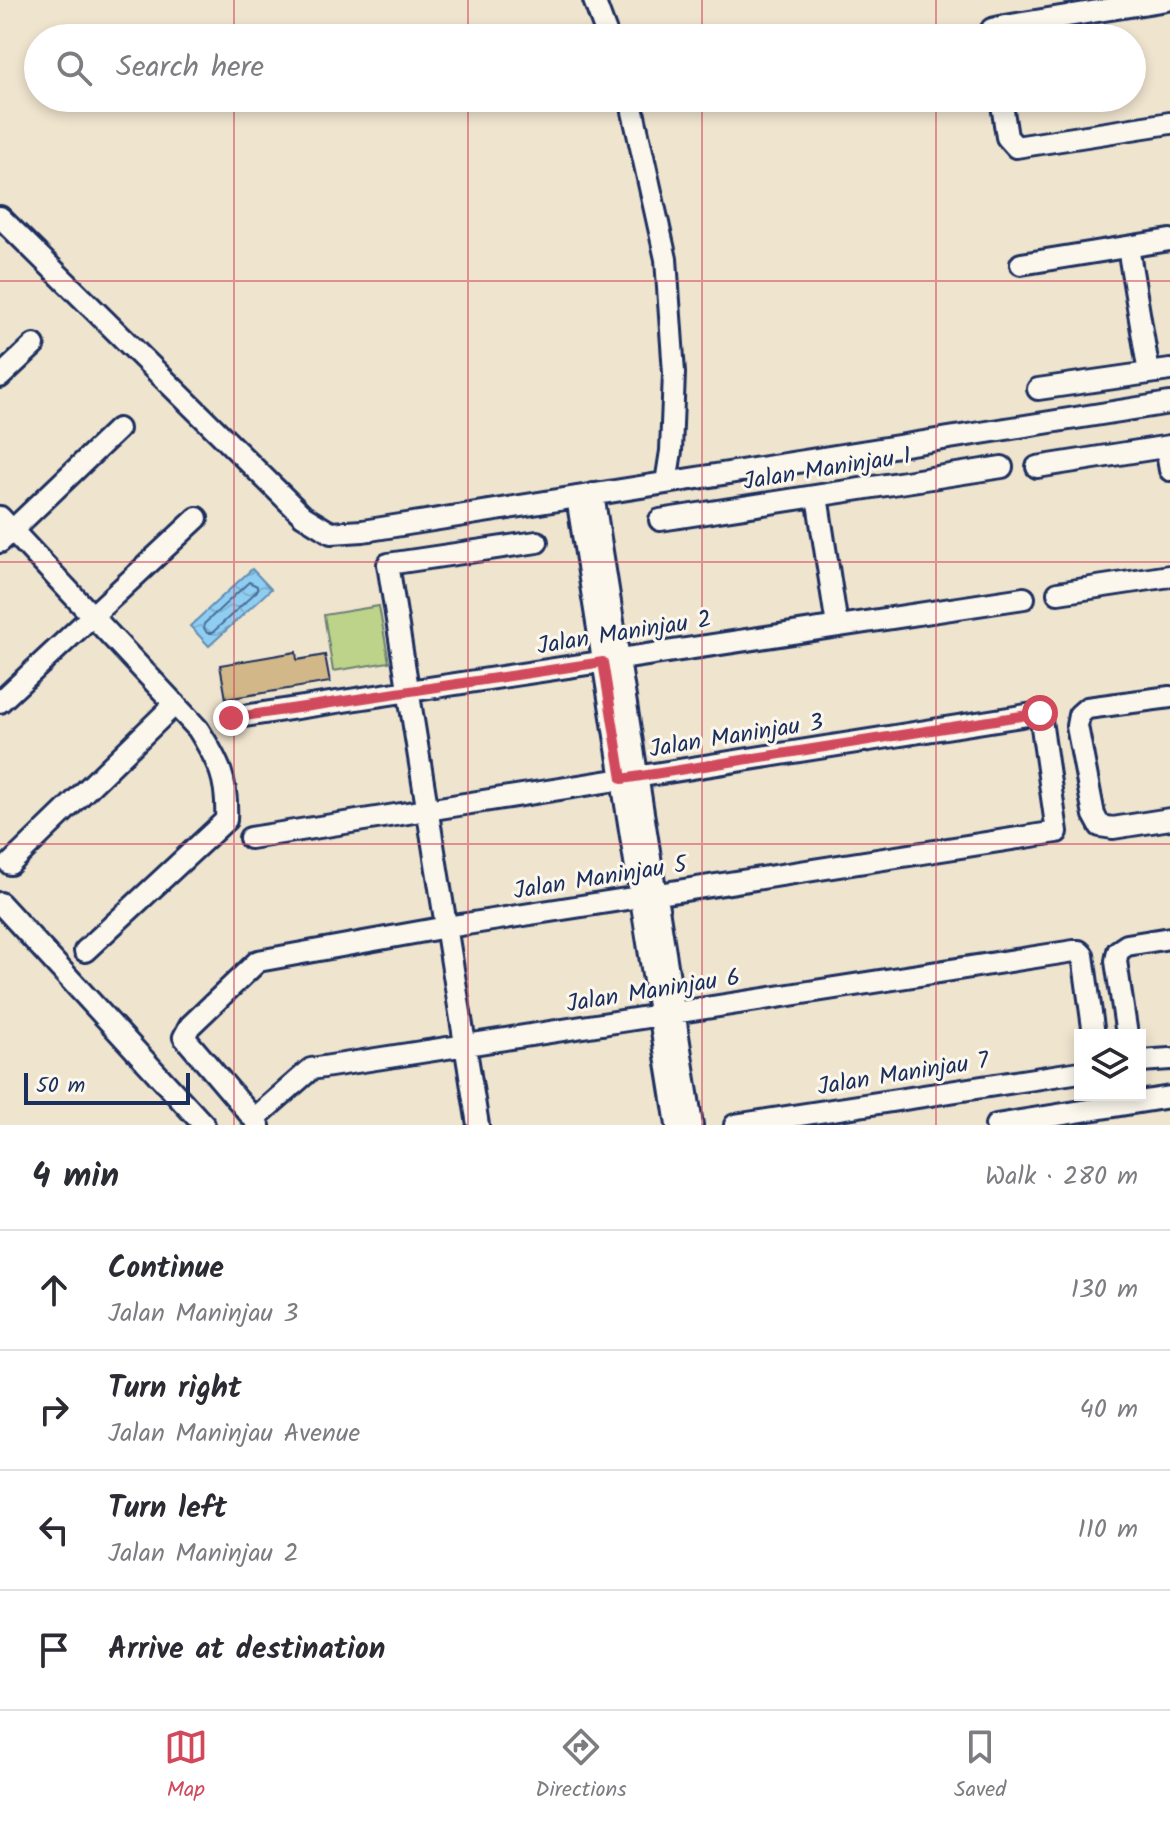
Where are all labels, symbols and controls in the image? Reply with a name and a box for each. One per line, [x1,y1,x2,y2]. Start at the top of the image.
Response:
search box [24,24,1146,112]
text: Search here [116,44,264,92]
icon: search [52,46,96,90]
street label: Jalan Maninjau 1 [740,437,914,502]
street label: Jalan Maninjau 2 [534,600,714,667]
route start [1022,695,1058,731]
route end [213,700,249,736]
street label: Jalan Maninjau 3 [646,703,826,769]
street label: Jalan Maninjau 5 [511,845,692,911]
street label: Jalan Maninjau 6 [564,959,743,1024]
map controls [1074,1029,1146,1101]
button: layers [1074,1029,1146,1101]
street label: Jalan Maninjau 7 [815,1042,993,1107]
scale bar [24,1069,190,1105]
text: 50 m [36,1069,85,1104]
text: 4 min [32,1150,119,1204]
text: Walk · 280 m [985,1156,1138,1198]
text: Continue [108,1245,224,1293]
icon: ahead [32,1268,76,1312]
text: 130 m [1071,1269,1138,1311]
text: Jalan Maninjau 3 [108,1293,298,1335]
text: Turn right [108,1365,241,1413]
icon: right [32,1388,76,1432]
text: 40 m [1080,1389,1138,1431]
text: Jalan Maninjau Avenue [108,1413,360,1455]
text: Turn left [108,1485,227,1533]
icon: left [32,1508,76,1552]
text: 110 m [1078,1509,1138,1551]
text: Jalan Maninjau 2 [108,1533,299,1575]
text: Arrive at destination [108,1626,385,1674]
icon: arrive [32,1628,76,1672]
tab: Map [164,1725,208,1808]
tab: Directions [535,1725,627,1808]
tab: Saved [954,1725,1006,1808]

